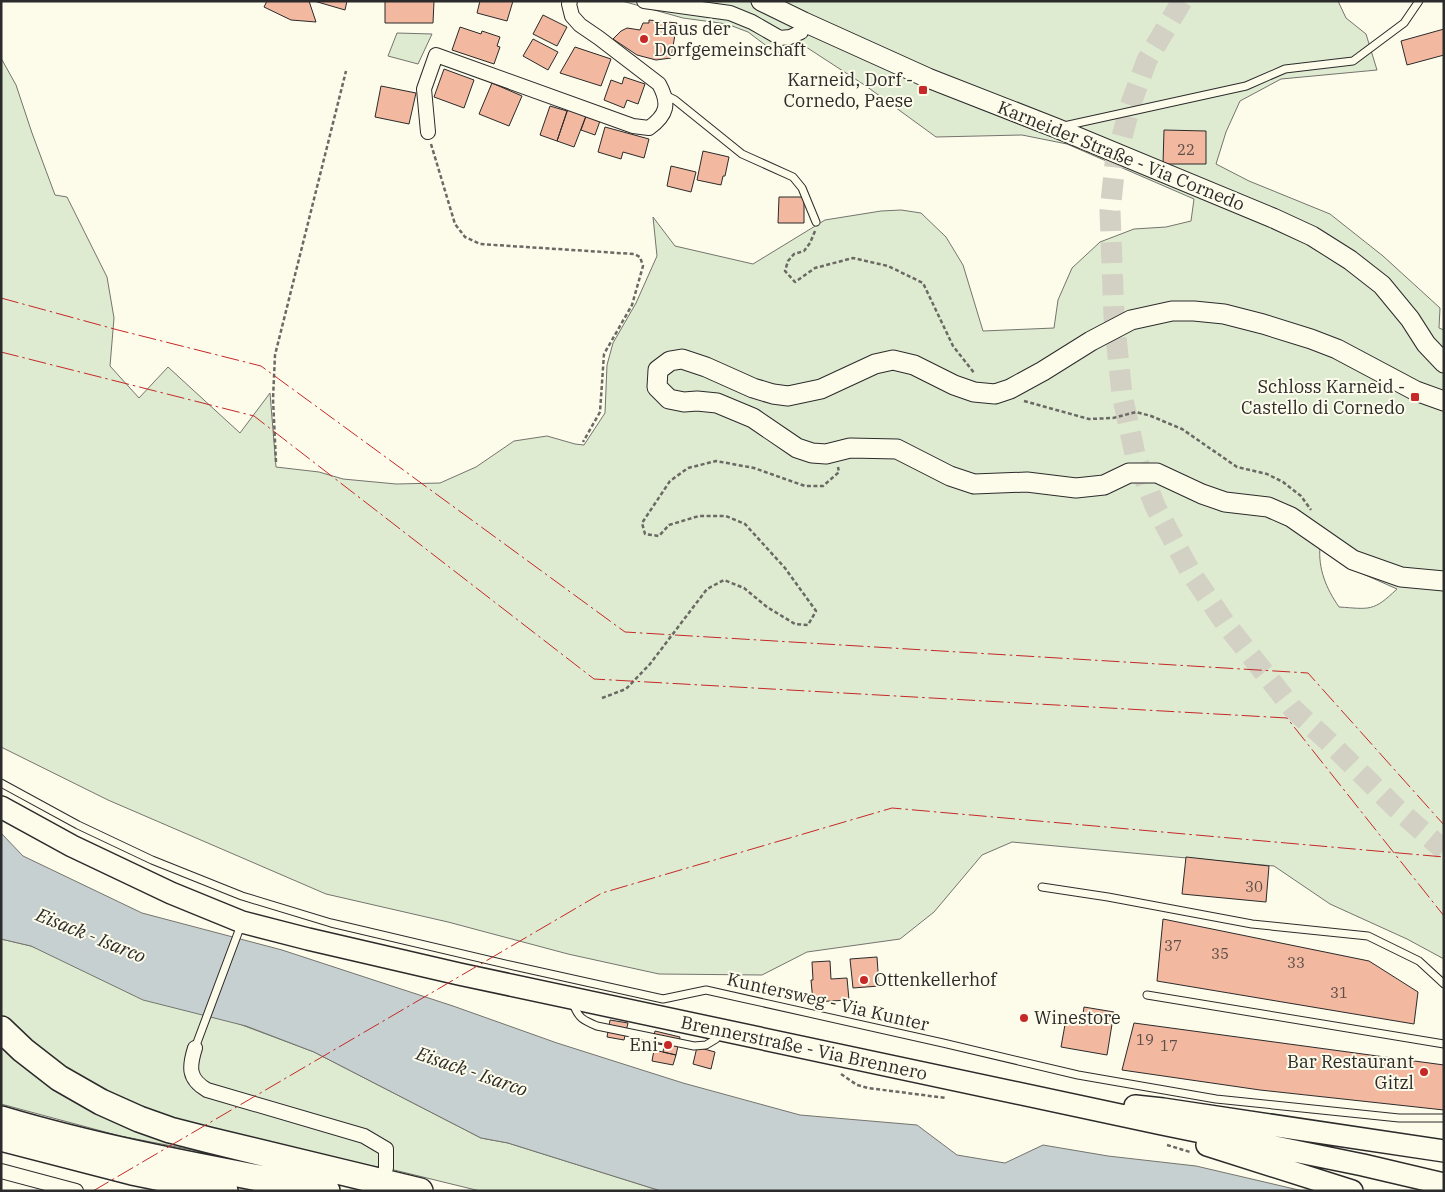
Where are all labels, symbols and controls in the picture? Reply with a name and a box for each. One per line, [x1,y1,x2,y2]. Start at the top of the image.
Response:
place label: Haus der Dorfgemeinschaft [654,17,806,61]
marker: Haus der Dorfgemeinschaft [638,33,650,45]
place label: Karneid, Dorf - Cornedo, Paese [784,68,913,112]
marker: Karneid, Dorf - Cornedo, Paese [917,84,929,96]
street label: Karneider Straße - Via Cornedo [994,95,1248,216]
house number: 22 [1177,140,1195,159]
place label: Schloss Karneid - Castello di Cornedo [1241,375,1405,419]
marker: Schloss Karneid - Castello di Cornedo [1409,391,1421,403]
house number: 30 [1245,877,1263,896]
water label: Eisack - Isarco [32,902,149,968]
house number: 37 [1164,936,1182,955]
house number: 35 [1211,944,1229,963]
house number: 33 [1287,953,1305,972]
street label: Kuntersweg - Via Kunter [725,967,931,1036]
place label: Ottenkellerhof [874,968,998,991]
marker: Ottenkellerhof [858,974,870,986]
house number: 31 [1330,983,1348,1002]
place label: Winestore [1034,1006,1121,1029]
street label: Brennerstraße - Via Brennero [679,1010,929,1085]
marker: Winestore [1018,1012,1030,1024]
house number: 19 [1136,1030,1154,1049]
place label: Eni [629,1033,658,1056]
house number: 17 [1160,1036,1178,1055]
marker: Eni [662,1039,674,1051]
water label: Eisack - Isarco [412,1040,531,1101]
place label: Bar Restaurant Gitzl [1287,1050,1414,1094]
marker: Bar Restaurant Gitzl [1418,1066,1430,1078]

